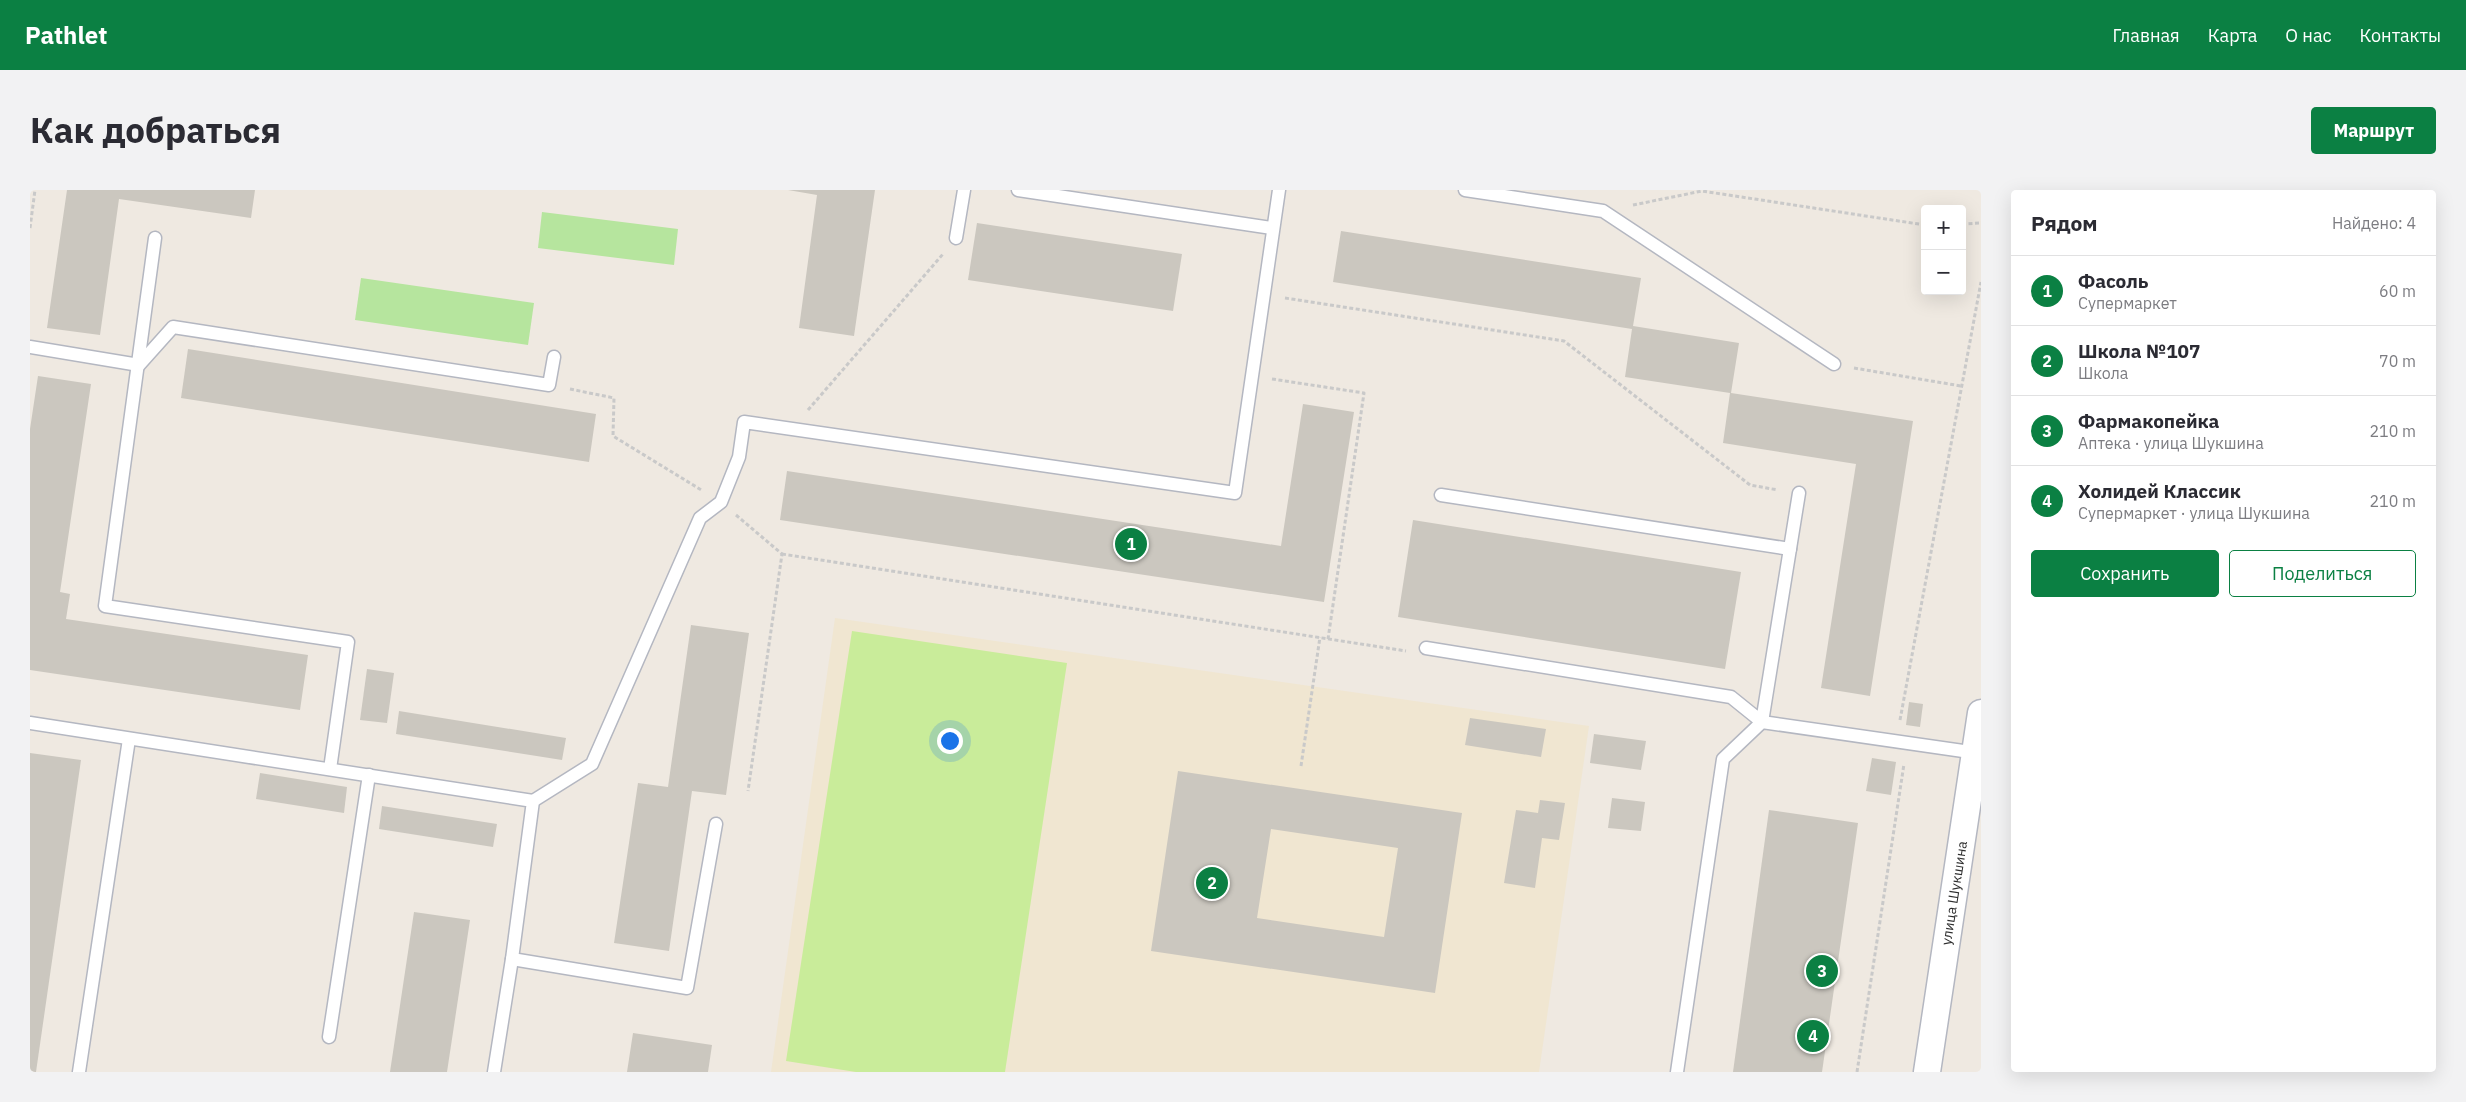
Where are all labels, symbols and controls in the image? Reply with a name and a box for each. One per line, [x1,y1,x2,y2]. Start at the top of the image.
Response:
text: Pathlet [25,19,107,51]
text: Главная [2112,24,2180,47]
text: Карта [2208,24,2257,47]
text: О нас [2285,24,2332,47]
text: Контакты [2360,24,2441,47]
text: Как добраться [30,107,281,153]
button: Маршрут [2311,107,2436,154]
map controls [1921,205,1966,295]
button: + [1921,205,1966,250]
text: Рядом [2031,209,2098,237]
text: Найдено: 4 [2332,213,2416,233]
button: − [1921,250,1966,295]
text: Фасоль [2078,269,2148,293]
text: 1 [2042,281,2052,301]
text: 60 m [2379,281,2416,301]
text: Супермаркет [2078,293,2177,313]
text: Школа №107 [2078,339,2200,363]
text: 2 [2042,351,2052,371]
text: 70 m [2379,351,2416,371]
text: Школа [2078,363,2128,383]
text: Фармакопейка [2078,409,2219,433]
text: 3 [2042,421,2052,441]
text: 210 m [2369,421,2416,441]
text: Аптека · улица Шукшина [2078,433,2264,453]
text: Холидей Классик [2078,479,2241,503]
text: 4 [2042,491,2052,511]
text: 210 m [2369,491,2416,511]
text: Супермаркет · улица Шукшина [2078,503,2310,523]
pin: 1 [1115,525,1147,563]
button: Сохранить [2031,550,2219,597]
button: Поделиться [2229,550,2416,597]
your location [937,728,963,754]
street label: улица Шукшина [1937,839,1971,946]
pin: 2 [1196,864,1228,902]
pin: 3 [1806,952,1838,990]
pin: 4 [1797,1017,1829,1055]

